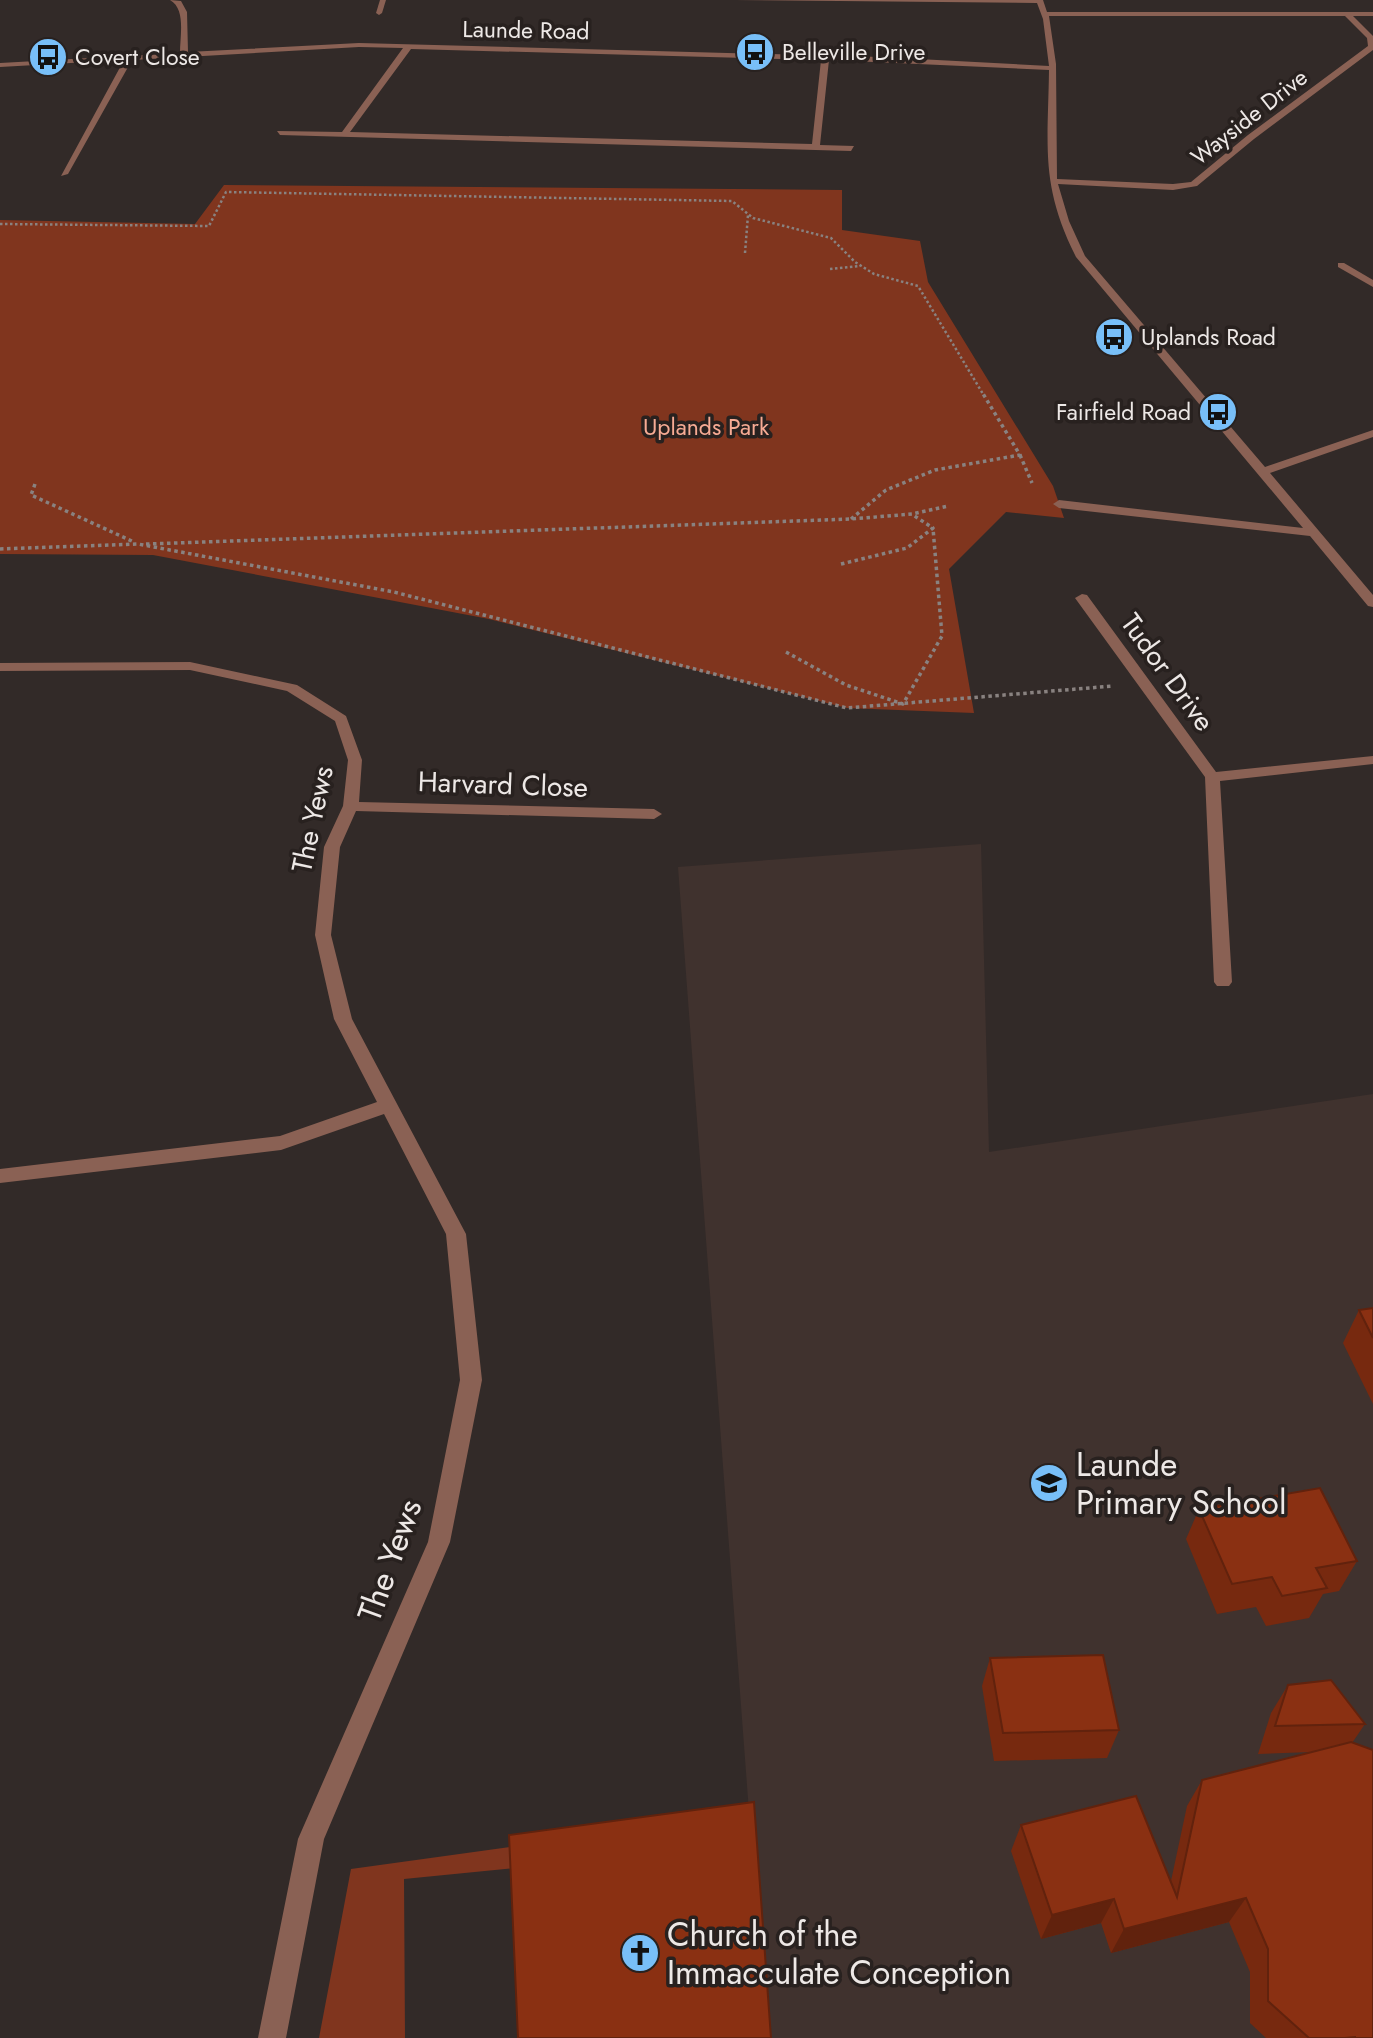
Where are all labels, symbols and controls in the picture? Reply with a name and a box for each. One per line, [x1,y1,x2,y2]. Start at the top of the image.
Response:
street label: Launde Road [462,12,590,48]
bus stop icon: Belleville Drive [734,31,776,73]
place label: Belleville Drive [782,35,925,69]
bus stop icon: Covert Close [27,36,69,78]
place label: Covert Close [75,40,200,74]
street label: Wayside Drive [1183,60,1315,173]
bus stop icon: Uplands Road [1093,316,1135,358]
place label: Uplands Road [1141,320,1276,354]
bus stop icon: Fairfield Road [1197,391,1239,433]
place label: Fairfield Road [1056,395,1191,429]
park label: Uplands Park [643,410,770,444]
street label: Tudor Drive [1111,605,1224,740]
street label: Harvard Close [417,761,589,808]
street label: The Yews [281,762,344,876]
place label: Launde Primary School [1076,1441,1286,1526]
school or university icon: Launde Primary School [1028,1462,1070,1504]
street label: The Yews [346,1492,433,1628]
place label: Church of the Immacculate Conception [667,1911,1011,1996]
church icon: Church of the Immacculate Conception [619,1932,661,1974]

